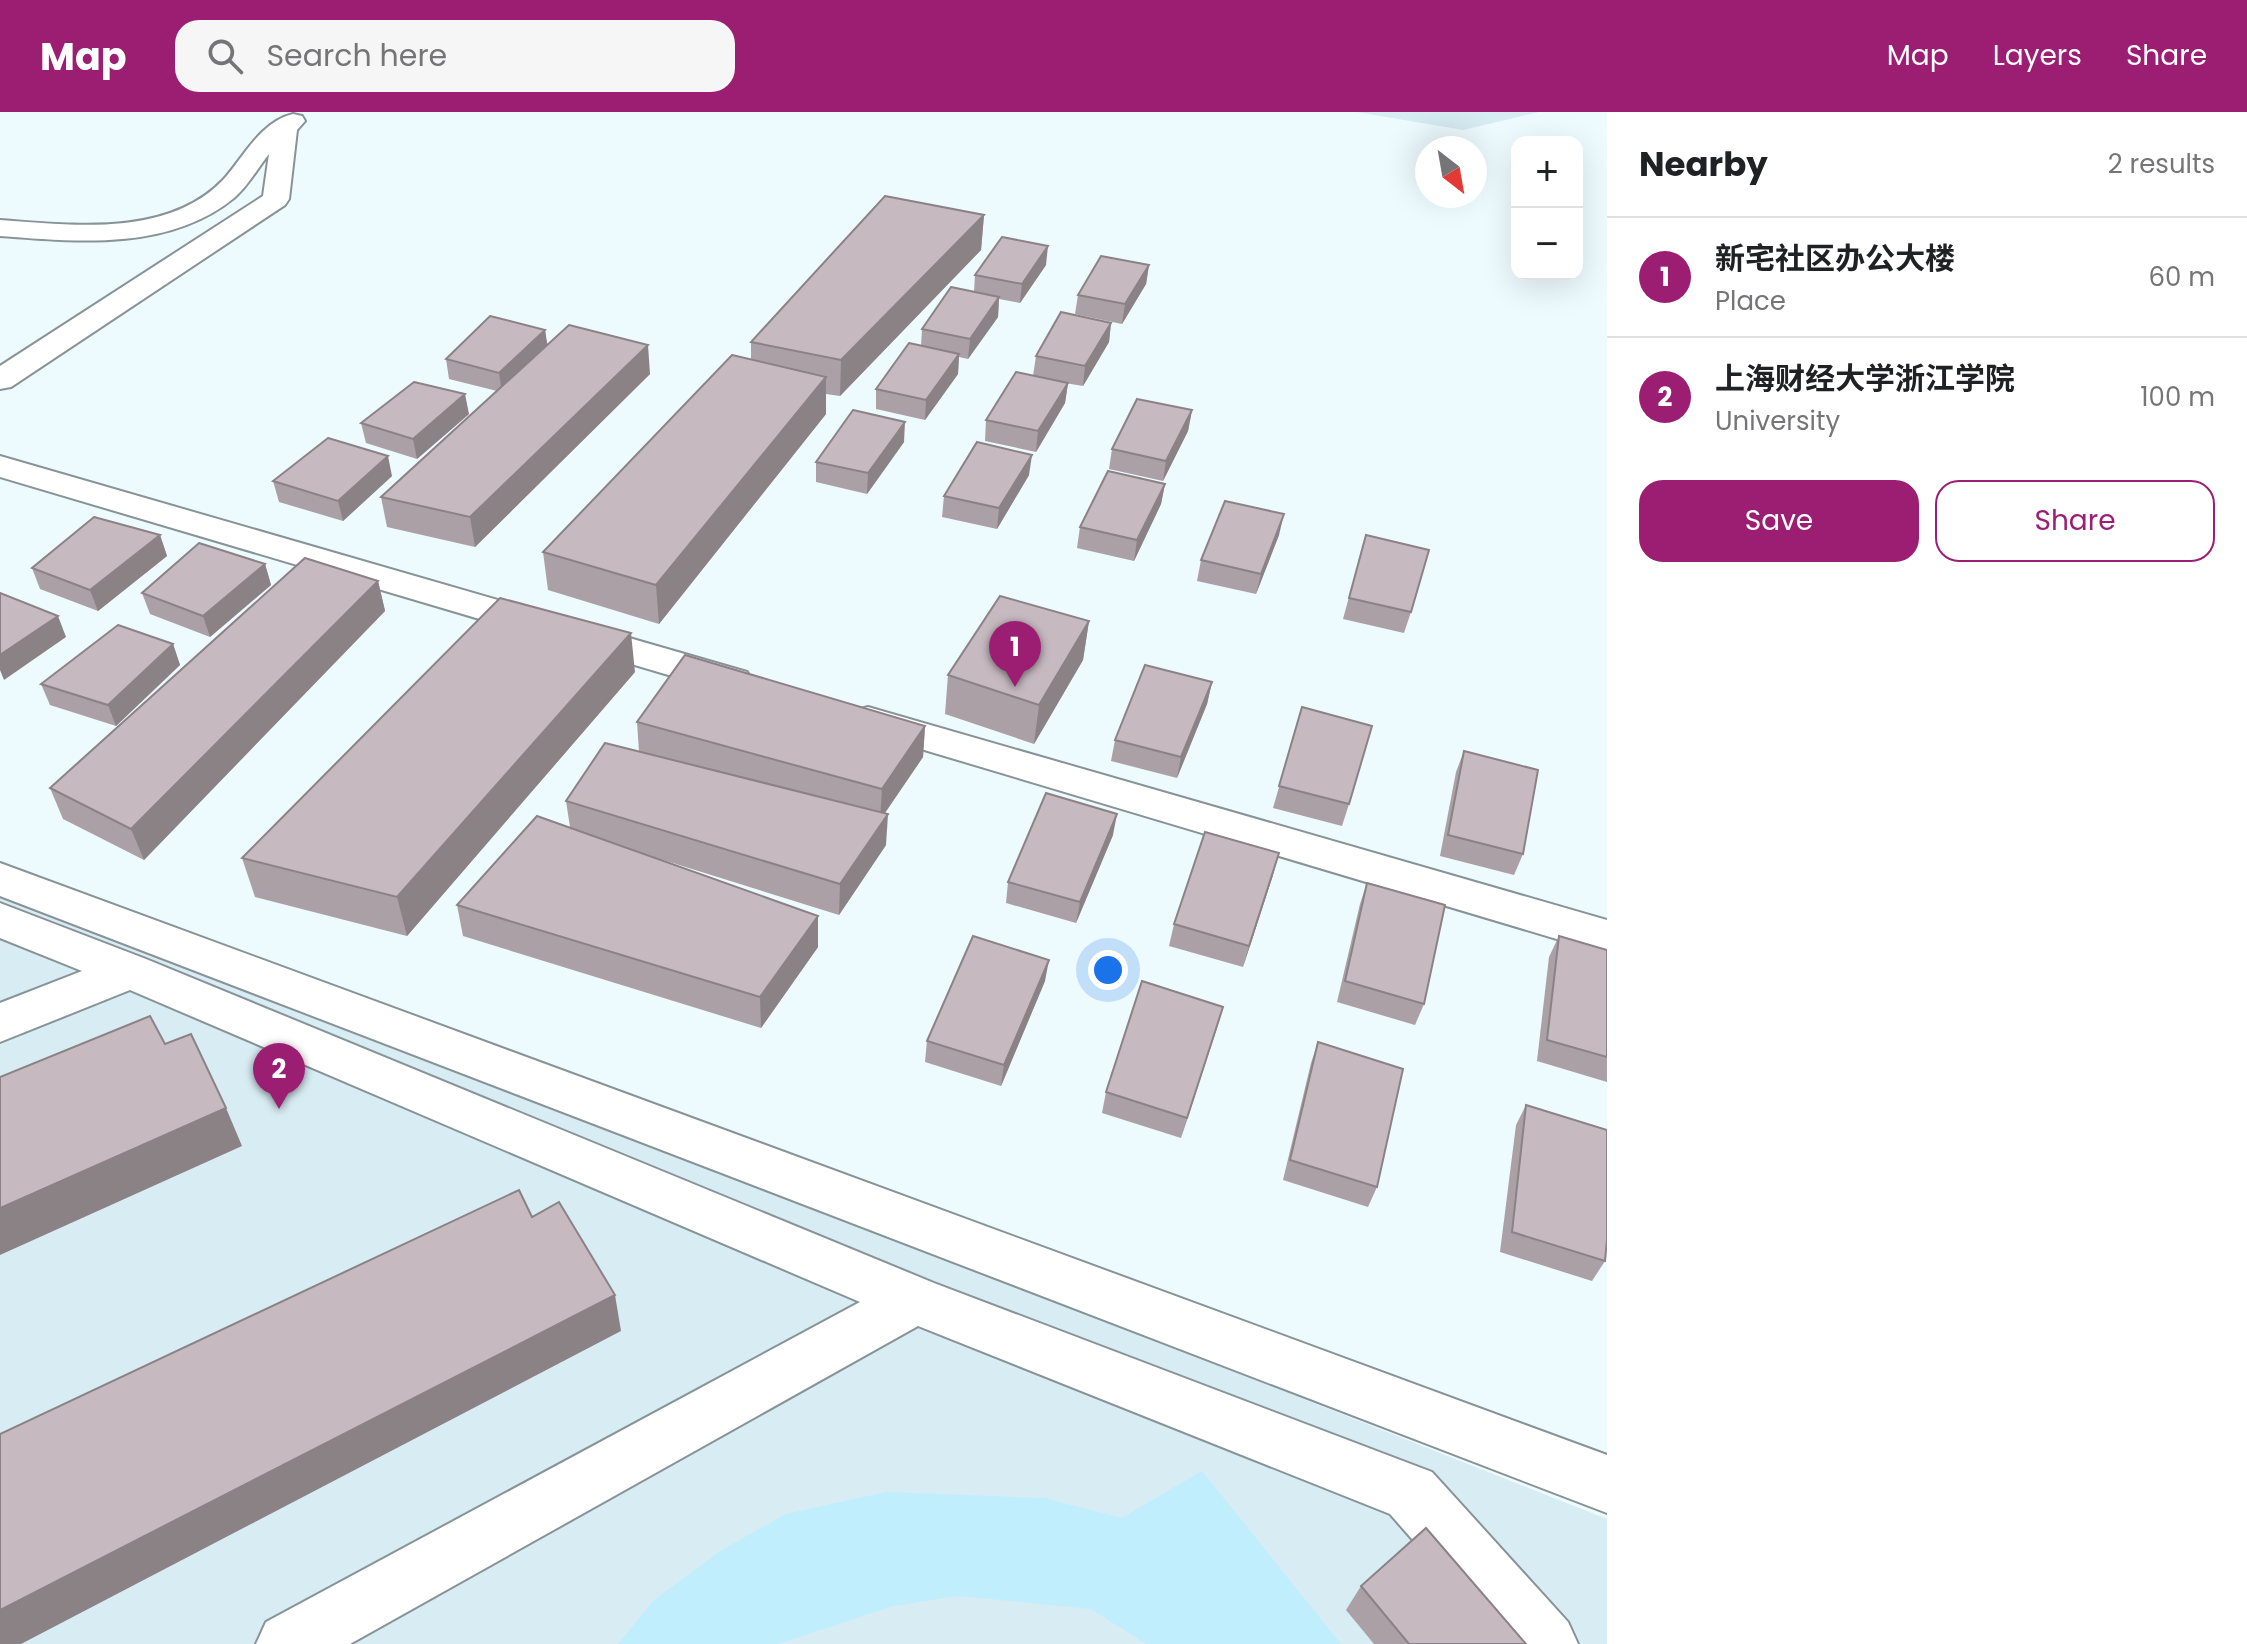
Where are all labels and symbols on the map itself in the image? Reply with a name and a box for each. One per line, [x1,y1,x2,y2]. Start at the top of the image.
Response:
north arrow [1415,136,1487,208]
pin: 1 [989,621,1041,687]
your location [1088,950,1128,990]
pin: 2 [253,1043,305,1109]

